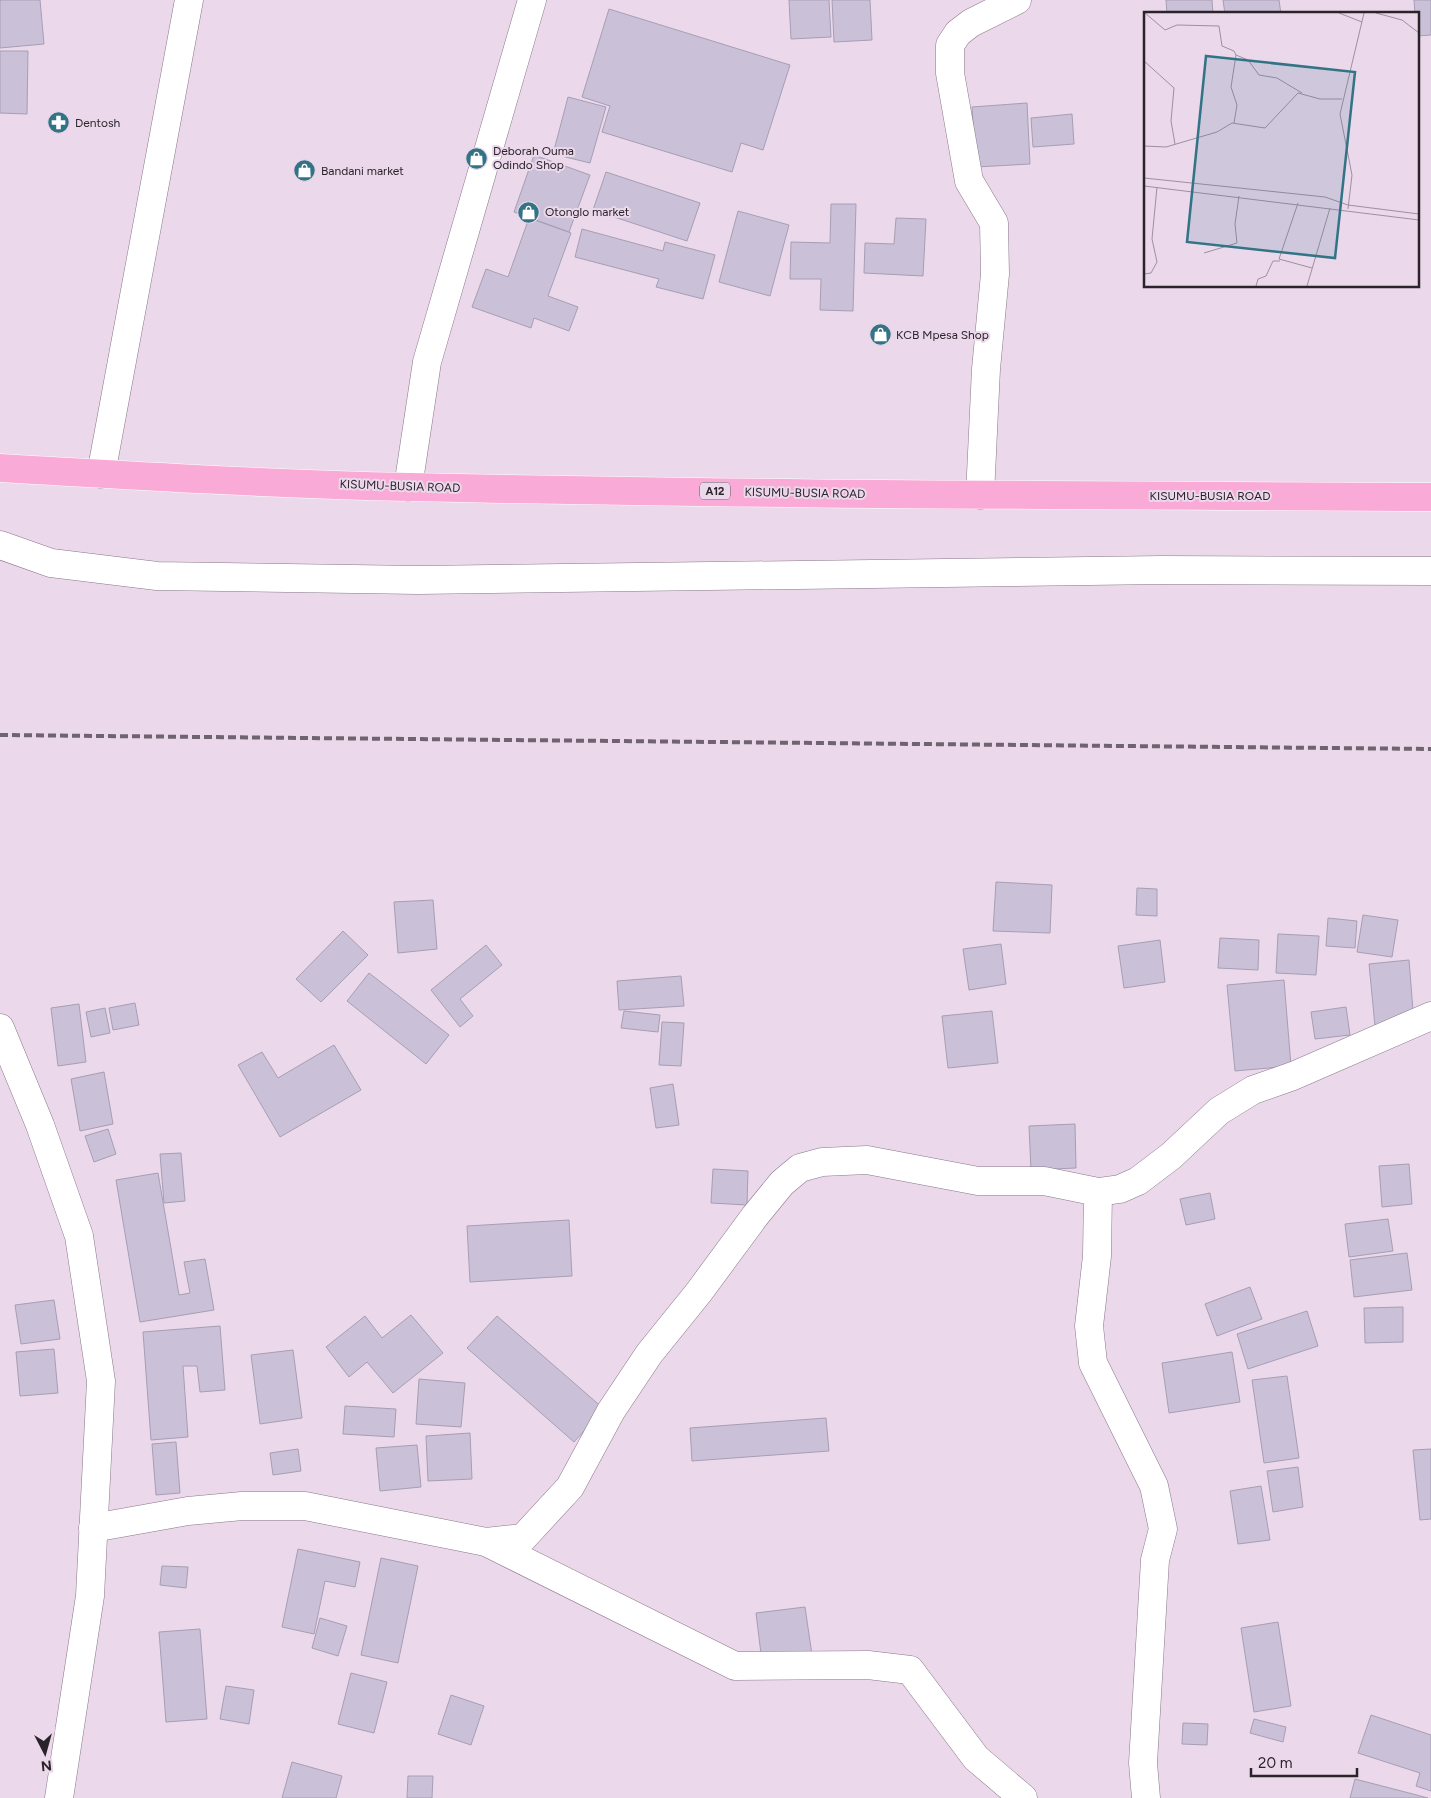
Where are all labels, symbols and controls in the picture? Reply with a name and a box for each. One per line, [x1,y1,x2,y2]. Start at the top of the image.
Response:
inset map [1144,12,1418,288]
pharmacy icon: Dentosh [47,111,71,135]
place label: Dentosh [75,116,121,130]
place label: Deborah Ouma Odindo Shop [493,144,574,172]
shop icon: Deborah Ouma Odindo Shop [465,146,489,170]
shop icon: Bandani market [293,159,317,183]
place label: Bandani market [321,164,404,178]
shop icon: Otonglo market [517,200,541,224]
place label: Otonglo market [545,205,630,219]
shop icon: KCB Mpesa Shop [868,323,892,347]
place label: KCB Mpesa Shop [896,328,989,342]
street label: KISUMU-BUSIA ROAD [339,477,461,495]
road number: A12 [700,482,730,500]
street label: KISUMU-BUSIA ROAD [744,485,866,501]
street label: KISUMU-BUSIA ROAD [1150,489,1270,503]
north arrow [20,1728,70,1778]
scale bar [1251,1746,1357,1778]
text: 20 m [1258,1754,1292,1772]
text: N [40,1756,53,1774]

